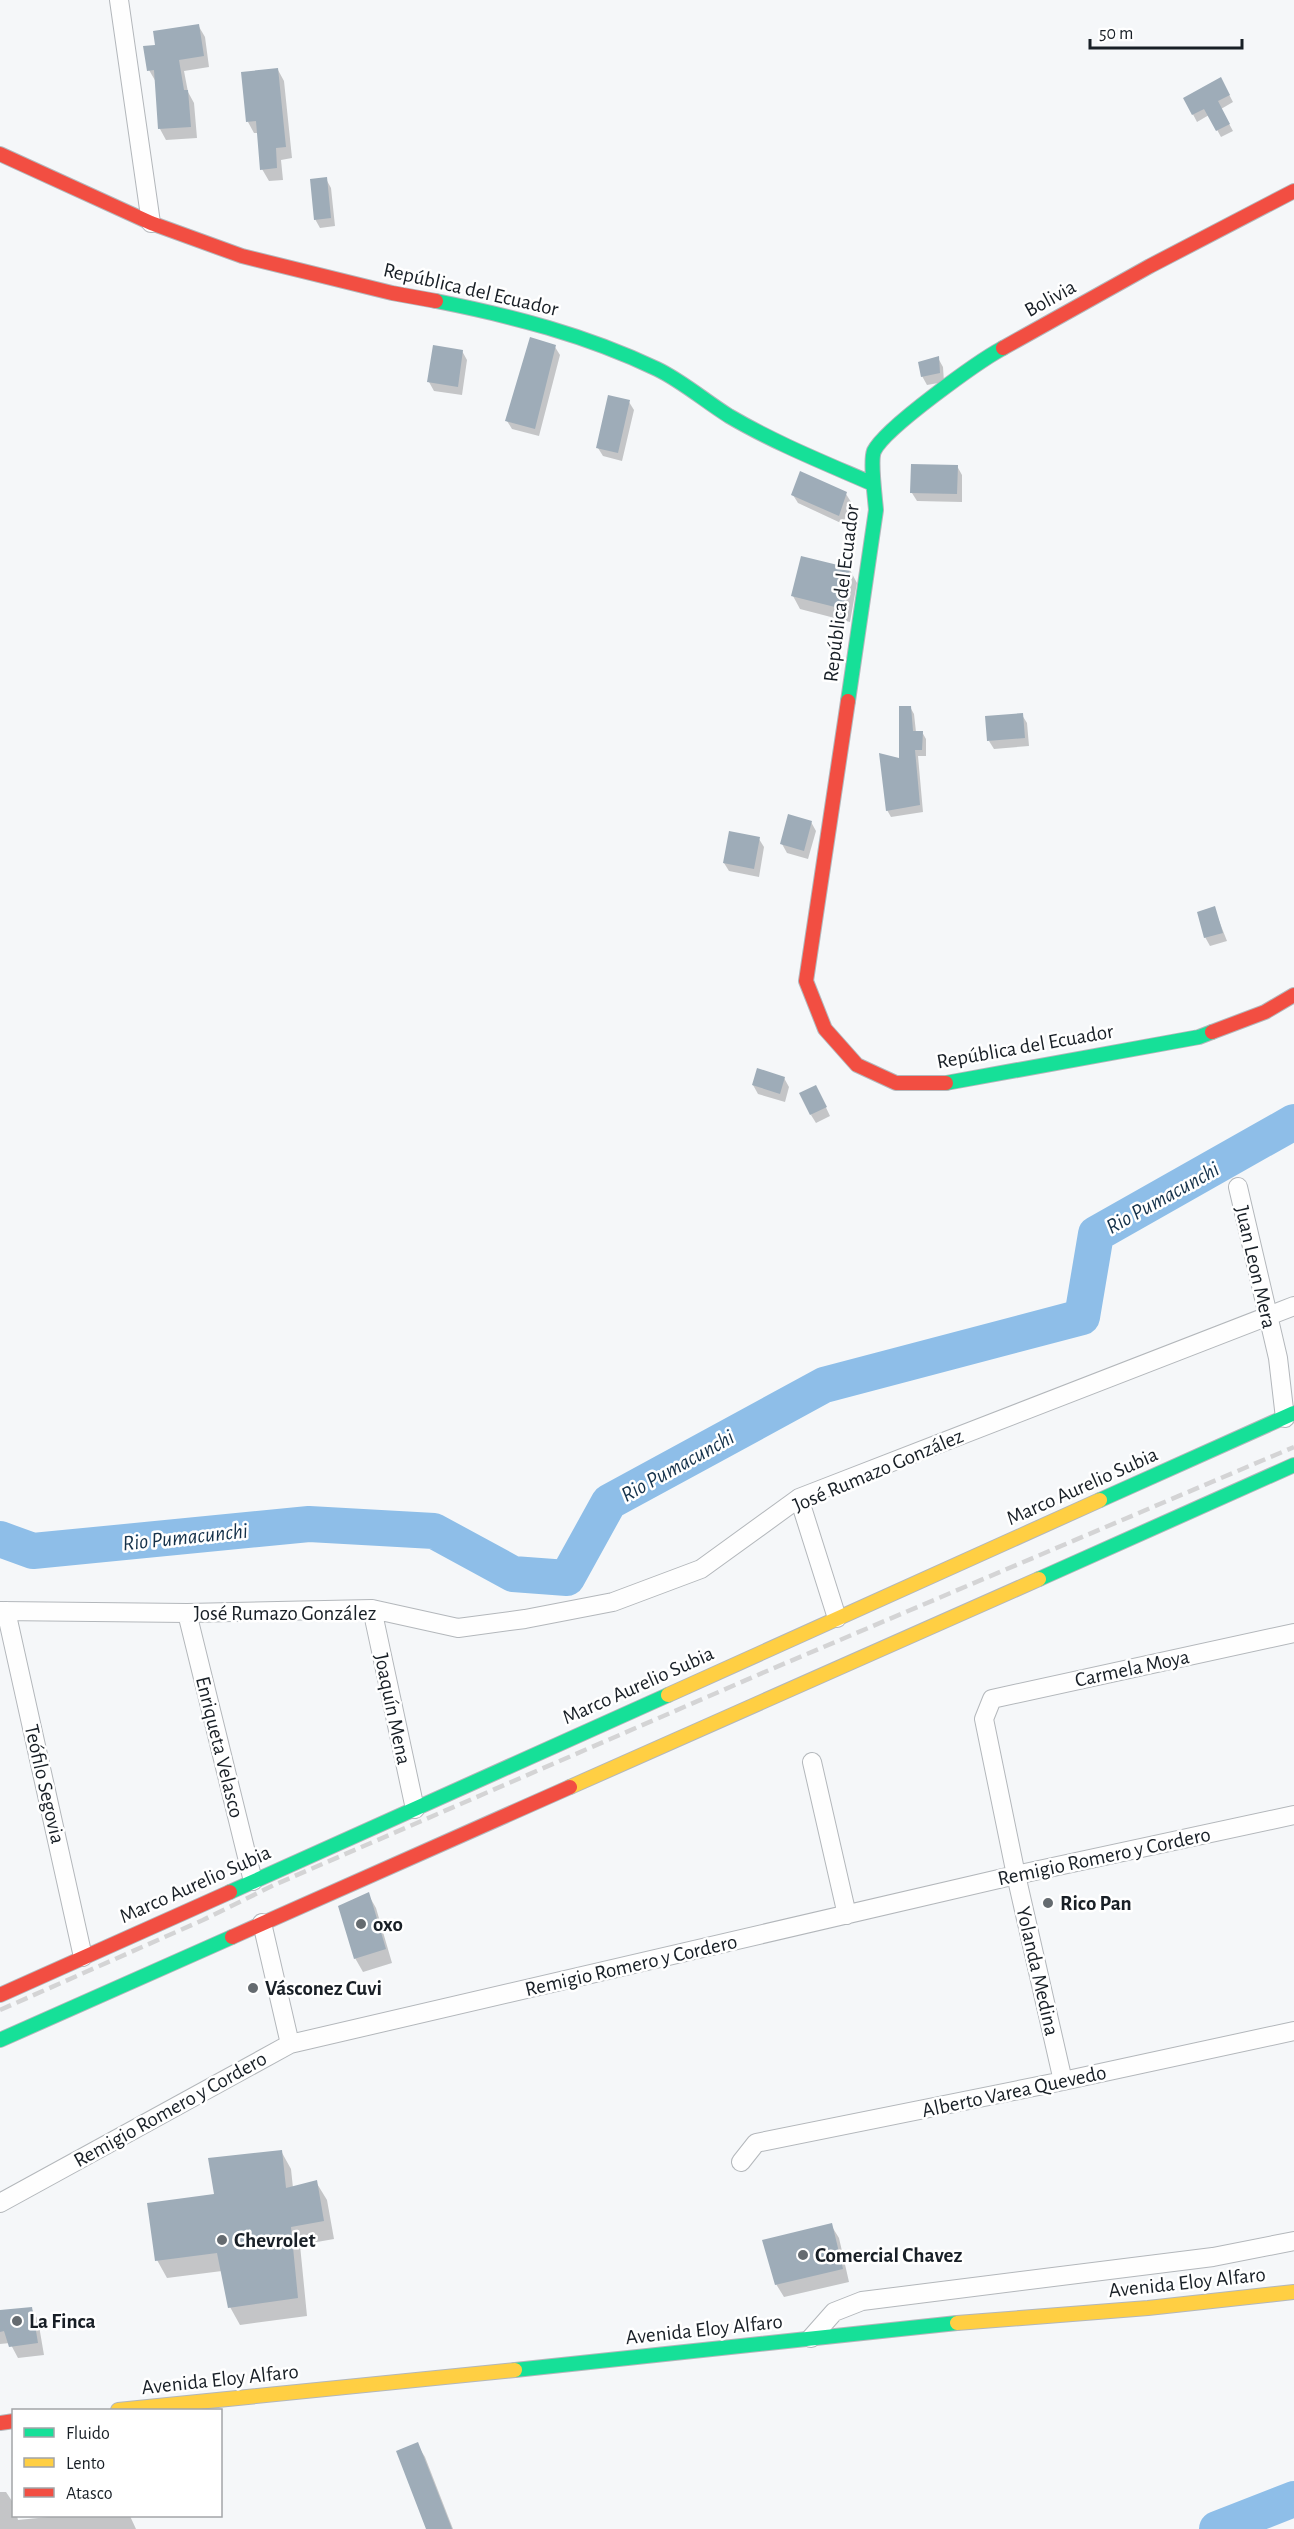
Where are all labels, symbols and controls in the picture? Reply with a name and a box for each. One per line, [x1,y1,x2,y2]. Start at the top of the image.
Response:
scale bar [1090,12,1242,50]
text: 50 m [1099,25,1133,43]
street label: República del Ecuador [381,259,561,320]
street label: Bolivia [1021,276,1080,321]
street label: República del Ecuador [820,503,863,683]
street label: República del Ecuador [935,1021,1115,1072]
water label: Rio Pumacunchi [1102,1158,1223,1238]
street label: Juan Leon Mera [1231,1204,1280,1331]
street label: José Rumazo González [790,1425,966,1516]
water label: Rio Pumacunchi [617,1426,738,1506]
street label: Marco Aurelio Subia [1003,1444,1161,1529]
water label: Rio Pumacunchi [121,1519,249,1555]
street label: José Rumazo González [194,1603,376,1624]
street label: Marco Aurelio Subia [559,1643,717,1728]
street label: Carmela Moya [1073,1646,1192,1691]
street label: Joaquín Mena [370,1652,415,1767]
street label: Enriqueta Velasco [192,1674,247,1820]
street label: Teófilo Segovia [21,1722,69,1846]
street label: Remigio Romero y Cordero [996,1824,1212,1889]
street label: Marco Aurelio Subia [116,1842,274,1927]
place label: Rico Pan [1060,1893,1132,1914]
marker: Rico Pan [1041,1896,1055,1910]
street label: Yolanda Medina [1012,1904,1063,2038]
place label: oxo [373,1914,403,1935]
marker: oxo [354,1917,368,1931]
street label: Remigio Romero y Cordero [523,1931,739,2000]
place label: Vásconez Cuvi [265,1978,382,1999]
marker: Vásconez Cuvi [246,1981,260,1995]
street label: Remigio Romero y Cordero [70,2048,270,2171]
street label: Alberto Varea Quevedo [920,2062,1108,2121]
place label: Chevrolet [234,2230,316,2251]
marker: Chevrolet [215,2233,229,2247]
place label: Comercial Chavez [815,2245,962,2266]
marker: Comercial Chavez [796,2248,810,2262]
street label: Avenida Eloy Alfaro [1108,2264,1267,2301]
place label: La Finca [29,2311,96,2332]
street label: Avenida Eloy Alfaro [625,2311,784,2348]
marker: La Finca [10,2314,24,2328]
street label: Avenida Eloy Alfaro [141,2361,300,2398]
legend [12,2409,222,2517]
text: Fluido [66,2425,110,2443]
text: Lento [66,2455,105,2473]
text: Atasco [66,2485,113,2503]

